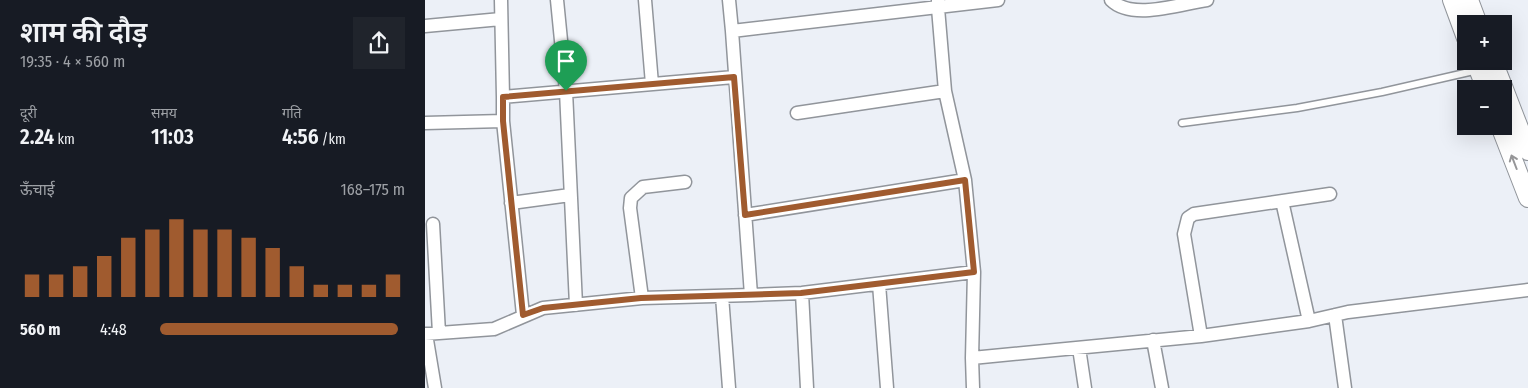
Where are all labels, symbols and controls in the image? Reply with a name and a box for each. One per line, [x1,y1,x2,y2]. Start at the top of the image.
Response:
map controls [1457,15,1512,135]
button: + [1457,15,1512,70]
text: शाम की दौड़ [20,16,147,49]
button: share [353,17,405,69]
pin [545,40,587,91]
icon: arrive [552,47,580,75]
text: 19:35 · 4 × 560 m [20,52,125,71]
button: − [1457,80,1512,135]
text: दूरी [20,105,37,122]
text: समय [151,105,177,122]
text: गति [282,105,302,122]
text: 2.24 [20,124,54,150]
text: 11:03 [151,124,194,150]
text: 4:56 [282,124,319,150]
text: km [54,131,75,148]
text: /km [319,131,346,148]
one-way arrow [1509,155,1518,170]
text: ऊँचाई [20,180,55,199]
text: 168–175 m [340,180,405,199]
text: 560 m [20,320,61,339]
text: 4:48 [100,320,127,339]

